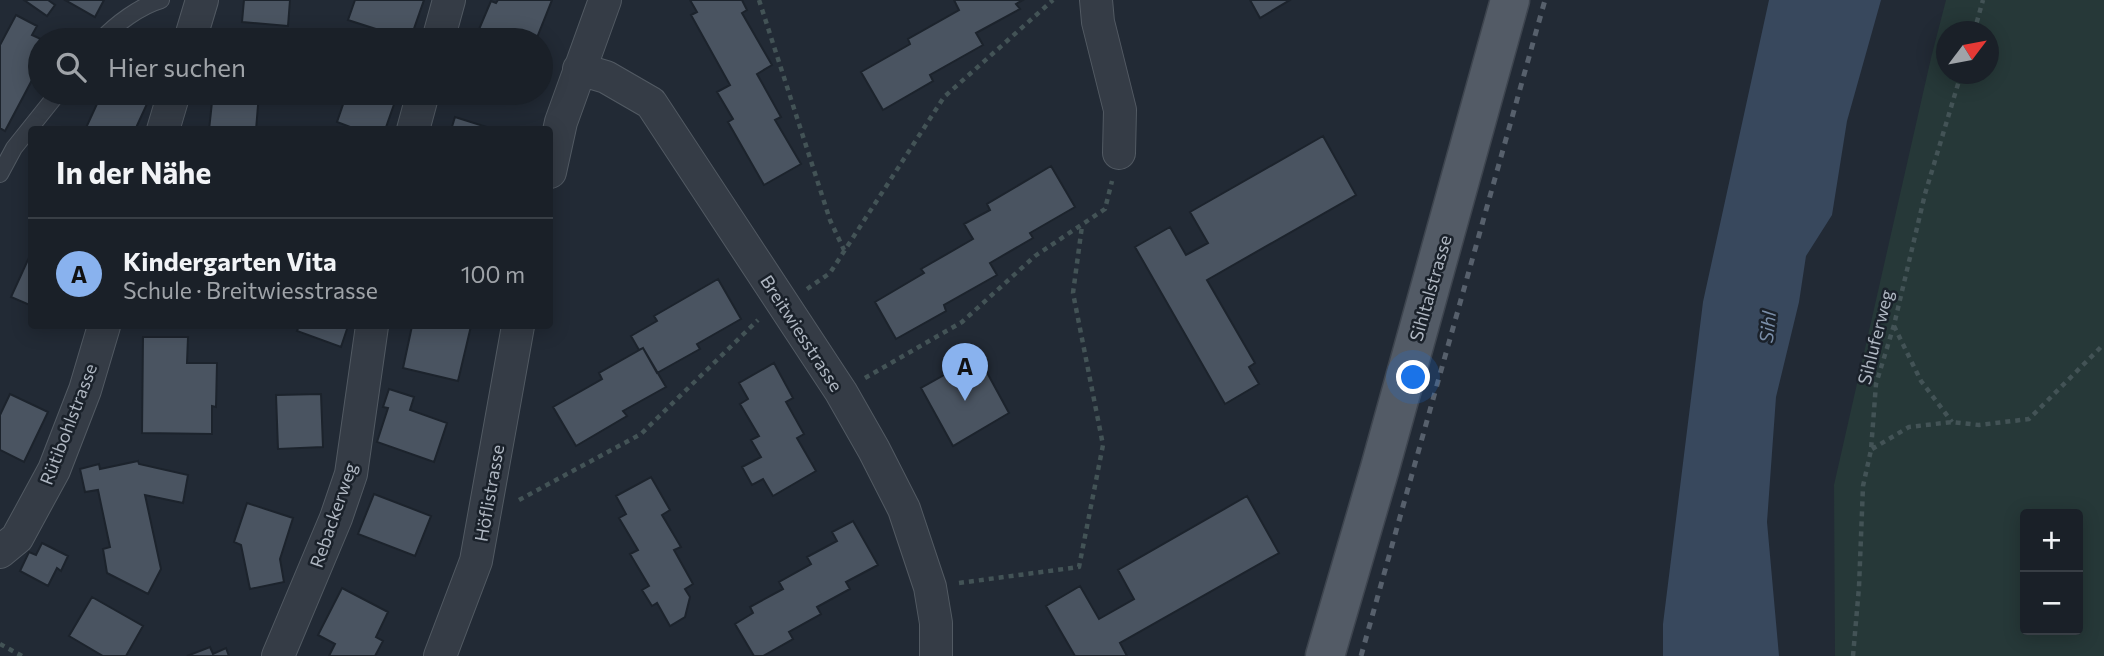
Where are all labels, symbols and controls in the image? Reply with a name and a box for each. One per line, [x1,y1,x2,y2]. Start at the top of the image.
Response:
north arrow [1936,21,1999,84]
search box [28,28,553,105]
icon: search [52,48,90,86]
text: Hier suchen [108,51,246,82]
text: In der Nähe [56,153,211,190]
street label: Sihltalstrasse [1404,232,1456,344]
text: Kindergarten Vita [123,245,337,276]
text: A [71,260,87,288]
text: 100 m [461,260,525,288]
street label: Breitwiesstrasse [756,271,848,395]
text: Schule · Breitwiesstrasse [123,276,378,304]
street label: Sihluferweg [1853,287,1897,387]
water label: Sihl [1754,309,1780,344]
pin: A [942,343,988,401]
street label: Rütibohlstrasse [35,360,101,488]
your location [1396,360,1430,394]
street label: Höflistrasse [470,443,508,543]
street label: Rebackerweg [305,460,361,570]
map controls [2020,509,2083,635]
button: + [2020,509,2083,572]
button: − [2020,572,2083,635]

